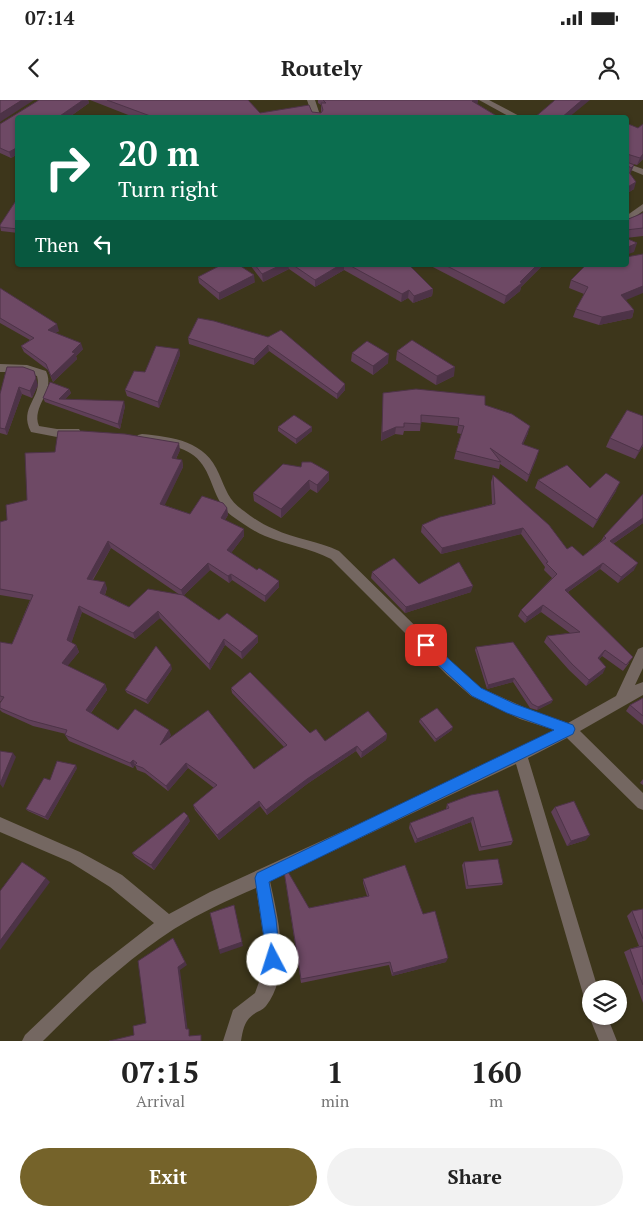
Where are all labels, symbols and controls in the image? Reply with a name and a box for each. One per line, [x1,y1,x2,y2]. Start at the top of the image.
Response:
text: 07:14 [25,5,74,30]
text: Routely [281,53,362,82]
icon: back [20,54,48,82]
icon: person [595,54,623,82]
text: 20 m [118,130,199,176]
icon: right [35,135,100,200]
text: Turn right [118,174,218,203]
icon: left [89,230,117,258]
text: Then [35,232,79,257]
pin [405,624,447,666]
icon: arrive [412,631,440,659]
position arrow [246,933,298,985]
map controls [582,980,627,1025]
button: layers [582,980,627,1025]
text: 07:15 [121,1052,200,1092]
text: 1 [327,1052,344,1092]
text: 160 [471,1052,522,1092]
text: Arrival [136,1090,185,1112]
text: min [321,1090,349,1112]
text: m [489,1090,503,1112]
button: Exit [20,1148,317,1206]
button: Share [327,1148,623,1206]

